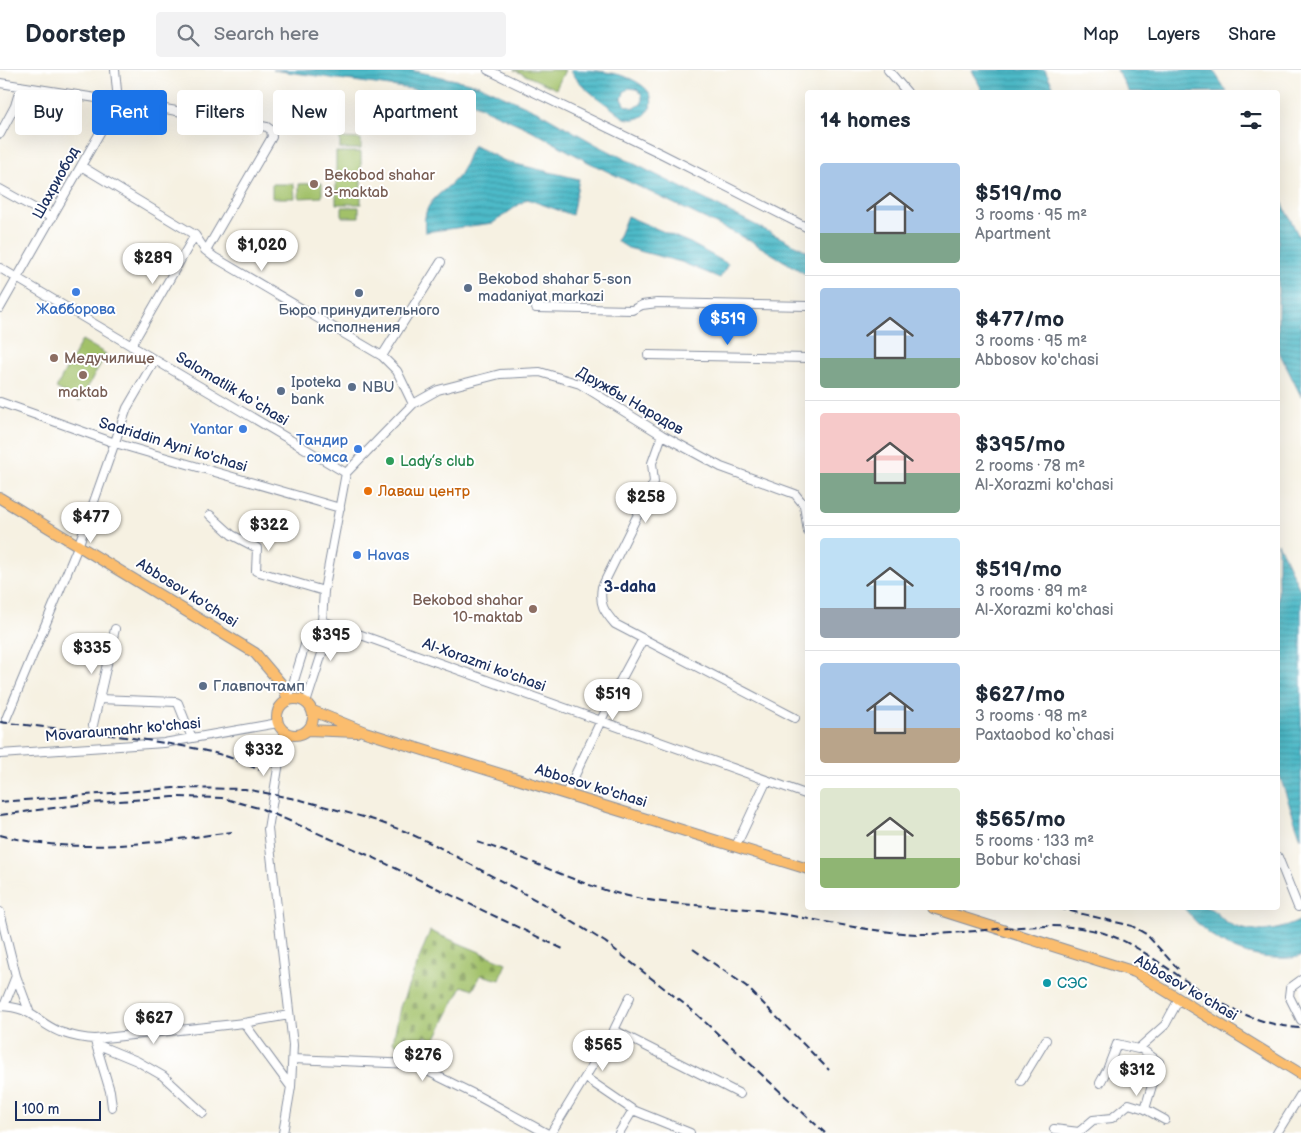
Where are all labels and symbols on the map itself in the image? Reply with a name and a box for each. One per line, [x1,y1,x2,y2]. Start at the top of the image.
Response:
street label: Шахриобод [28,144,84,222]
place label: Bekobod shahar 3-maktab [324,166,435,202]
marker: Bekobod shahar 3-maktab [308,178,320,190]
pin: $1,020 [221,230,303,272]
pin: $289 [123,242,183,285]
place label: Bekobod shahar 5-son madaniyat markazi [478,270,631,306]
marker: Bekobod shahar 5-son madaniyat markazi [462,282,474,294]
marker: Жабборова [70,286,82,298]
marker: Бюро принудительного исполнения [353,287,365,299]
place label: Жабборова [36,300,116,319]
place label: Бюро принудительного исполнения [278,301,440,337]
pin: $519 [698,304,758,346]
street label: Salomatlik ko‘chasi [172,348,292,430]
place label: Медучилище [64,349,155,368]
marker: Медучилище [48,352,60,364]
street label: Дружбы Народов [573,363,687,439]
marker: maktab [77,369,89,381]
place label: Ipoteka bank [291,373,341,409]
place label: NBU [362,378,395,397]
marker: NBU [346,381,358,393]
place label: maktab [58,383,108,402]
marker: Ipoteka bank [275,385,287,397]
street label: Sadriddin Ayni ko'chasi [96,413,250,477]
place label: Yantar [190,420,234,439]
marker: Yantar [237,423,249,435]
place label: Тандир сомса [296,431,349,467]
marker: Тандир сомса [352,443,364,455]
place label: Lady’s club [400,452,475,471]
marker: Lady’s club [384,455,396,467]
place label: Лаваш центр [377,482,470,501]
pin: $258 [616,482,676,524]
marker: Лаваш центр [362,485,374,497]
pin: $477 [61,502,121,544]
pin: $322 [239,510,299,552]
place label: Havas [367,546,410,565]
marker: Havas [351,549,363,561]
street label: Abbosov ko'chasi [133,554,241,632]
district label: 3-daha [604,578,656,597]
place label: Bekobod shahar 10-maktab [412,591,524,627]
marker: Bekobod shahar 10-maktab [527,603,539,615]
pin: $395 [301,620,361,662]
pin: $335 [62,632,122,675]
street label: Al-Xorazmi ko'chasi [420,634,548,696]
place label: Главпочтамп [213,677,305,696]
pin: $519 [583,678,643,721]
marker: Главпочтамп [197,680,209,692]
street label: Movaraunnahr ko'chasi [44,714,202,746]
pin: $332 [234,734,294,777]
street label: Abbosov ko'chasi [533,760,649,812]
street label: Abbosov ko'chasi [1131,951,1241,1025]
place label: СЭС [1057,974,1087,993]
marker: СЭС [1041,977,1053,989]
pin: $627 [124,1002,184,1045]
pin: $565 [573,1030,633,1072]
pin: $276 [393,1040,453,1082]
pin: $312 [1107,1054,1167,1097]
scale bar [15,1098,101,1121]

